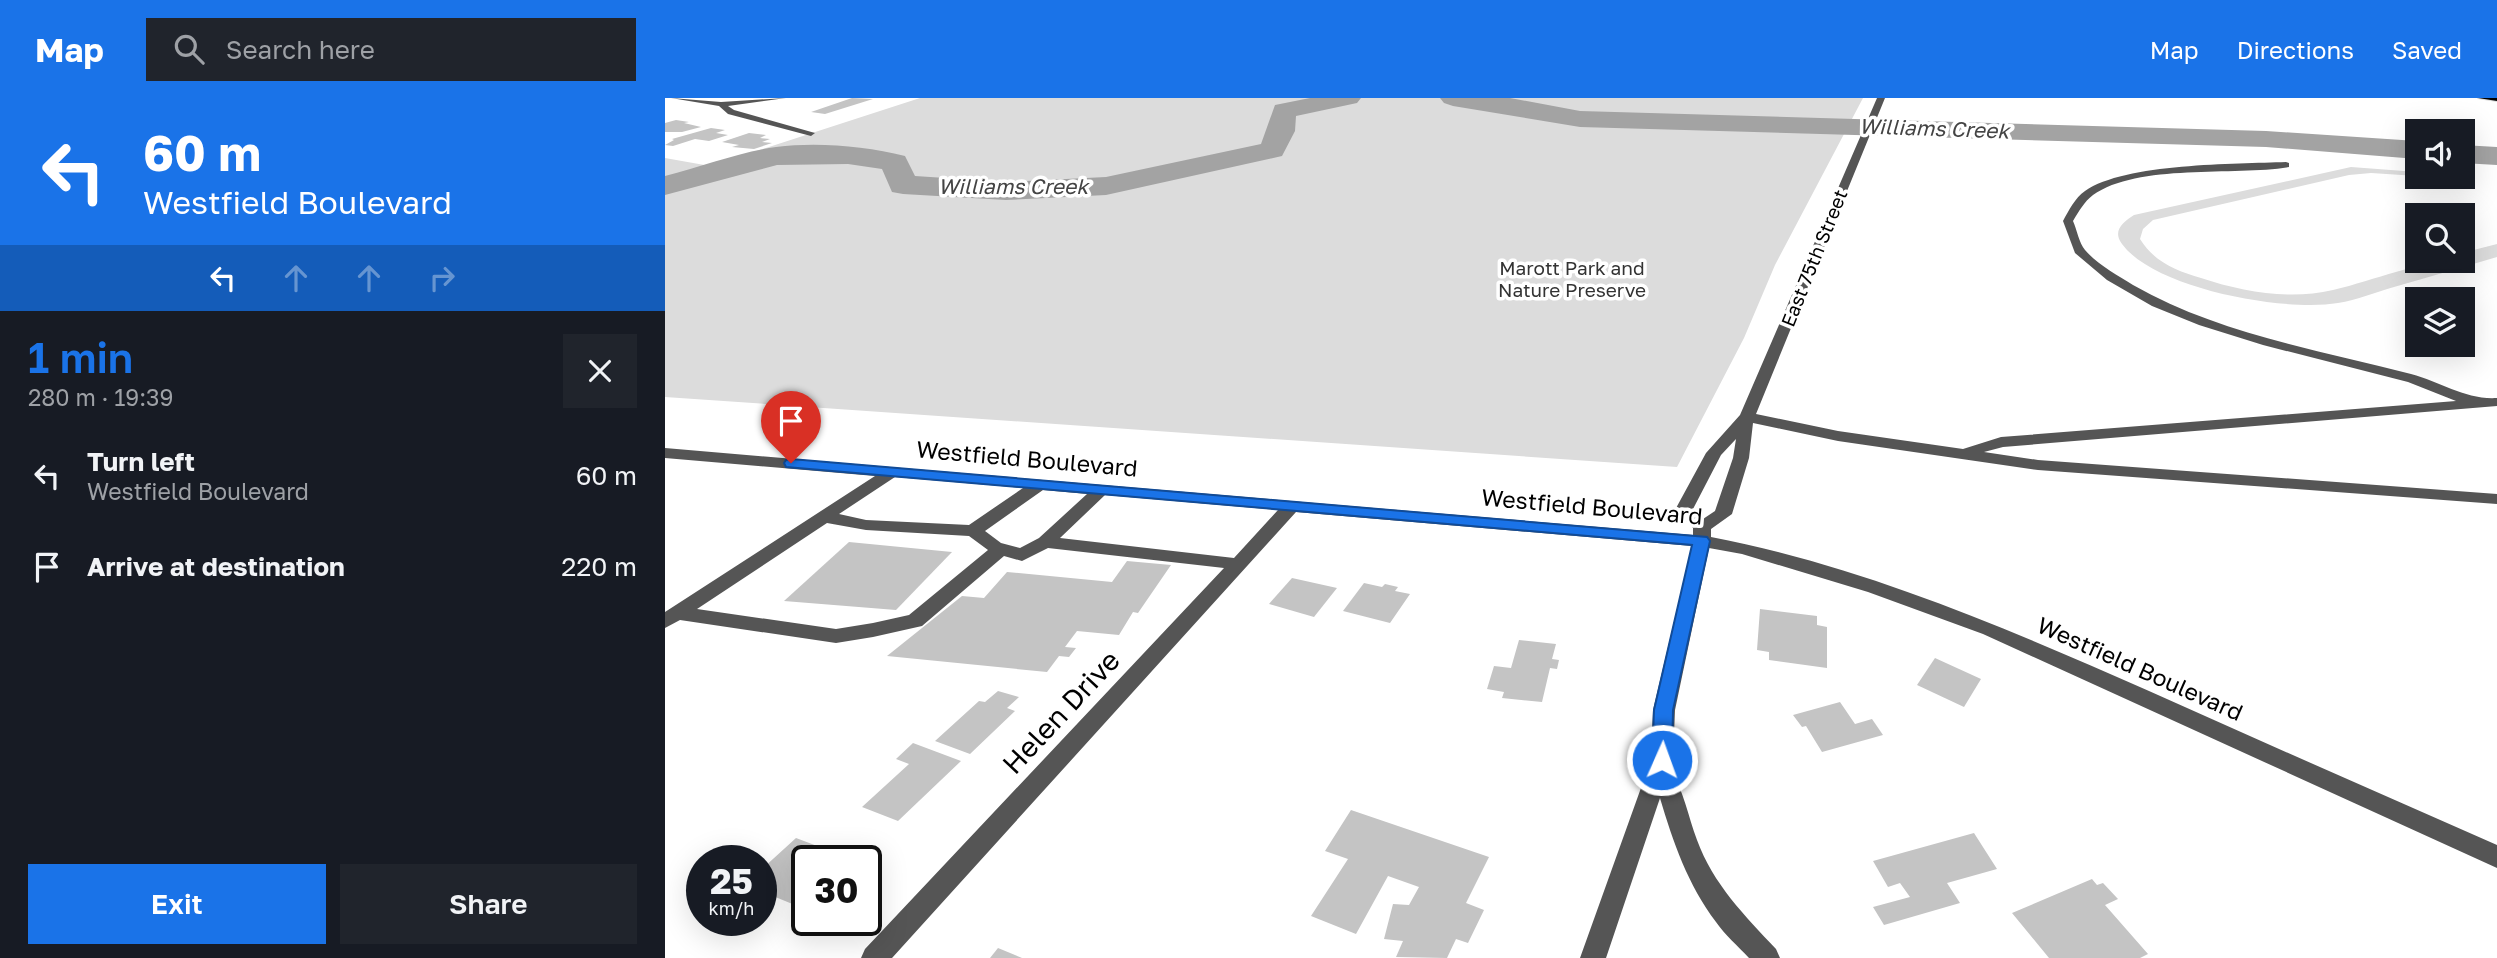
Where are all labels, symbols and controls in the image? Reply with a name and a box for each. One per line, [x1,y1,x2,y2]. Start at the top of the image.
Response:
search box [146,18,636,81]
text: Map [35,30,104,69]
icon: search [170,30,208,68]
text: Search here [226,34,375,65]
text: Map [2150,35,2199,64]
text: Directions [2237,35,2354,64]
text: Saved [2392,35,2462,64]
water label: Williams Creek [1859,112,2012,144]
map controls [2405,119,2475,357]
button: sound [2405,119,2475,189]
text: 60 m [143,123,261,182]
icon: left [28,126,119,217]
water label: Williams Creek [938,173,1090,199]
text: Westfield Boulevard [143,183,452,221]
street label: East 75th Street [1776,186,1852,330]
button: search [2405,203,2475,273]
park label: Marott Park and Nature Preserve [1498,256,1646,301]
icon: left [204,259,242,297]
icon: ahead [277,259,315,297]
icon: ahead [350,259,388,297]
icon: right [423,259,461,297]
button: layers [2405,287,2475,357]
text: 1 min [28,332,133,382]
button: close [563,334,637,408]
text: 280 m · 19:39 [28,383,173,411]
pin [761,391,821,463]
icon: arrive [772,402,810,440]
street label: Westfield Boulevard [915,434,1139,482]
text: Turn left [87,446,195,477]
icon: left [28,457,66,495]
text: 60 m [576,460,637,491]
text: Westfield Boulevard [87,477,309,505]
street label: Westfield Boulevard [1480,482,1704,530]
icon: arrive [28,548,66,586]
text: Arrive at destination [87,551,345,582]
text: 220 m [561,551,637,582]
street label: Westfield Boulevard [2033,610,2248,726]
street label: Helen Drive [995,643,1126,780]
position arrow [1625,723,1699,797]
speed limit sign: 30 [791,845,882,936]
text: 25 [710,860,753,902]
button: Exit [28,864,326,944]
button: Share [340,864,637,944]
text: km/h [709,897,754,919]

